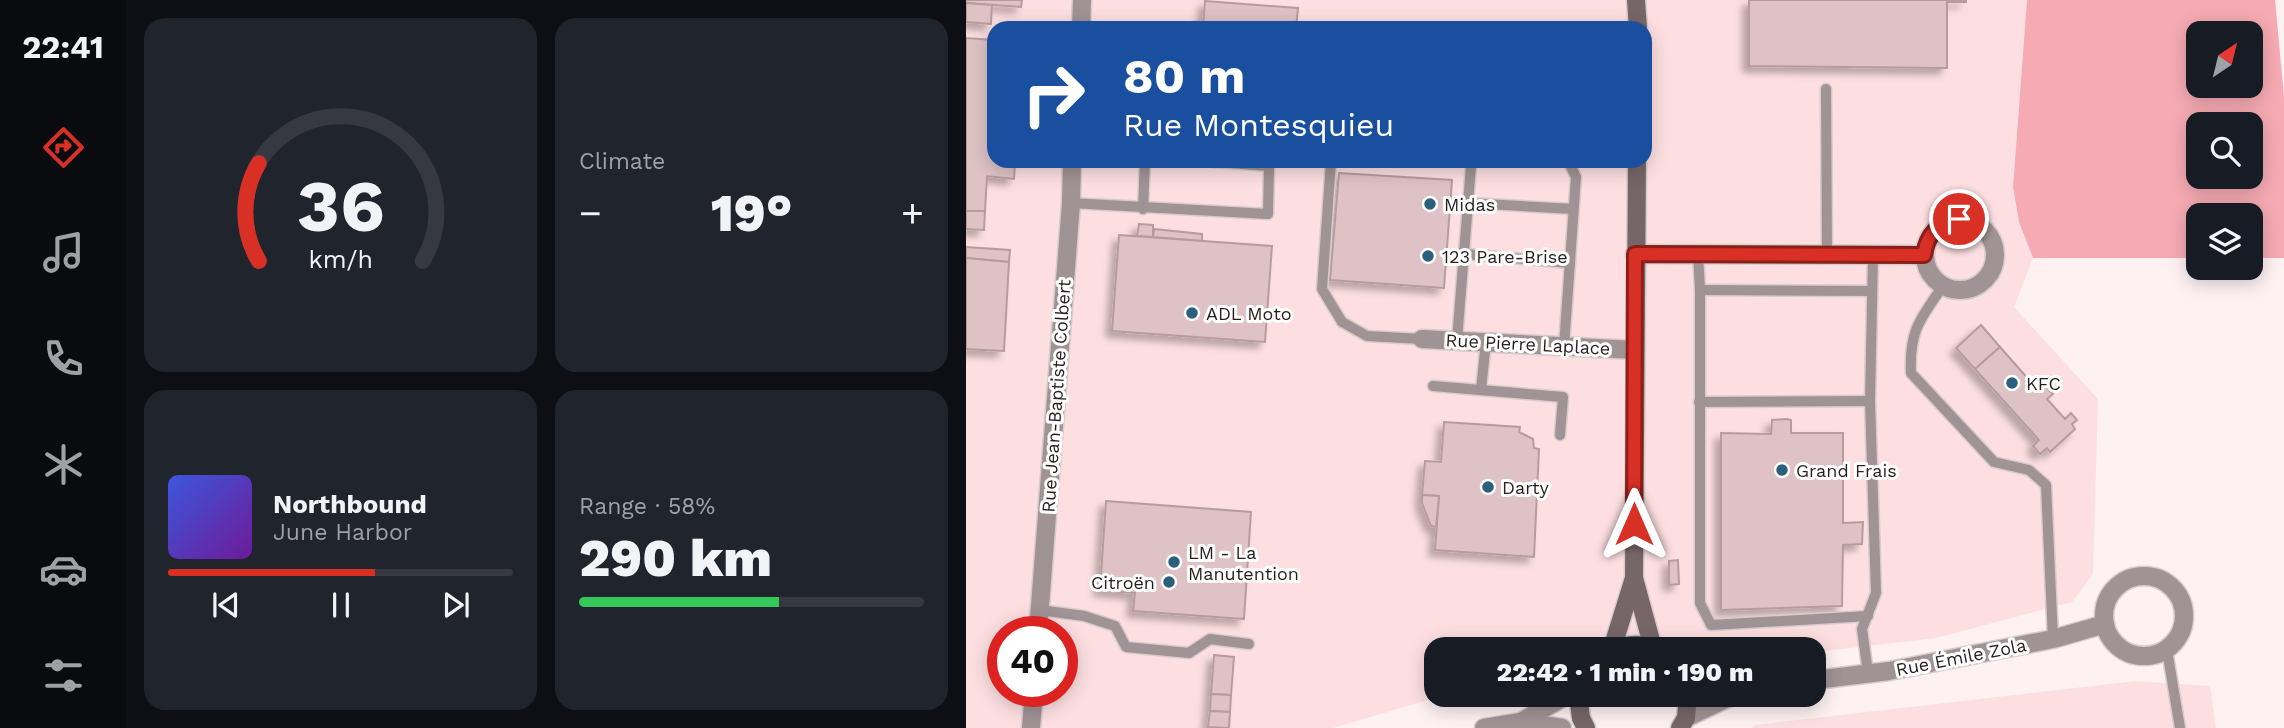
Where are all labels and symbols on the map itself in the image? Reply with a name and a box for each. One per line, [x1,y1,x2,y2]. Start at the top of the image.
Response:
north arrow [2186,21,2263,98]
pin [1929,189,1989,249]
place label: Midas [1444,194,1495,215]
marker: Midas [1422,196,1438,212]
place label: 123 Pare-Brise [1442,246,1568,267]
marker: 123 Pare-Brise [1420,248,1436,264]
street label: Rue Jean-Baptiste Colbert [1037,278,1075,513]
place label: ADL Moto [1206,303,1291,324]
marker: ADL Moto [1184,305,1200,321]
street label: Rue Pierre Laplace [1445,329,1611,359]
place label: KFC [2026,373,2061,394]
marker: KFC [2004,375,2020,391]
place label: Grand Frais [1796,460,1897,481]
marker: Grand Frais [1774,462,1790,478]
place label: Darty [1502,477,1550,498]
marker: Darty [1480,479,1496,495]
position arrow [1597,487,1671,561]
place label: LM - La Manutention [1188,542,1299,584]
marker: LM - La Manutention [1166,554,1182,570]
place label: Citroën [1091,572,1155,593]
marker: Citroën [1161,574,1177,590]
speed limit sign: 40 [987,616,1078,707]
street label: Rue Émile Zola [1894,634,2028,680]

